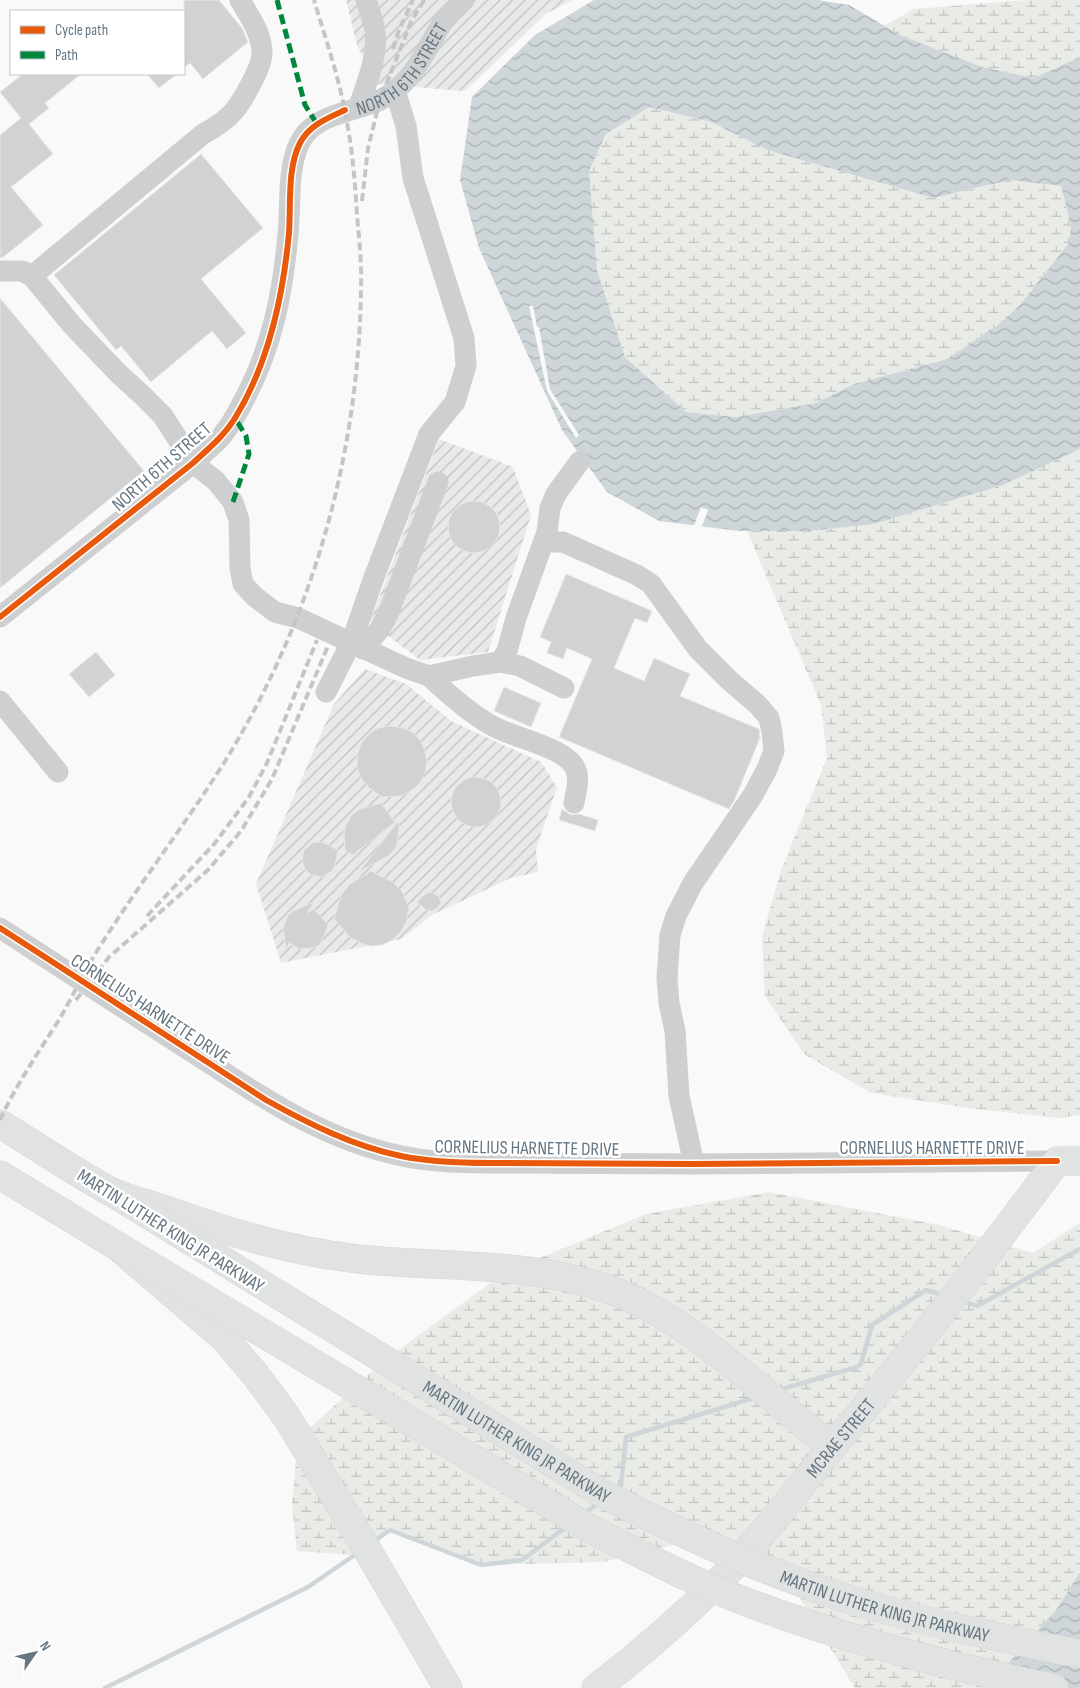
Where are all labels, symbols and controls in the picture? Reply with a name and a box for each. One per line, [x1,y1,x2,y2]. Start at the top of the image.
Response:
legend [10,10,185,75]
street label: NORTH 6TH STREET [354,19,453,121]
text: Cycle path [55,21,108,40]
text: Path [55,46,78,65]
street label: NORTH 6TH STREET [108,417,217,517]
street label: CORNELIUS HARNETTE DRIVE [66,949,234,1069]
street label: CORNELIUS HARNETTE DRIVE [434,1135,620,1162]
street label: CORNELIUS HARNETTE DRIVE [840,1137,1024,1160]
street label: MARTIN LUTHER KING JR PARKWAY [72,1164,268,1298]
street label: MARTIN LUTHER KING JR PARKWAY [418,1376,614,1509]
street label: MCRAE STREET [802,1394,881,1483]
street label: MARTIN LUTHER KING JR PARKWAY [777,1566,991,1648]
north arrow [10,1628,60,1678]
text: N [36,1638,55,1654]

